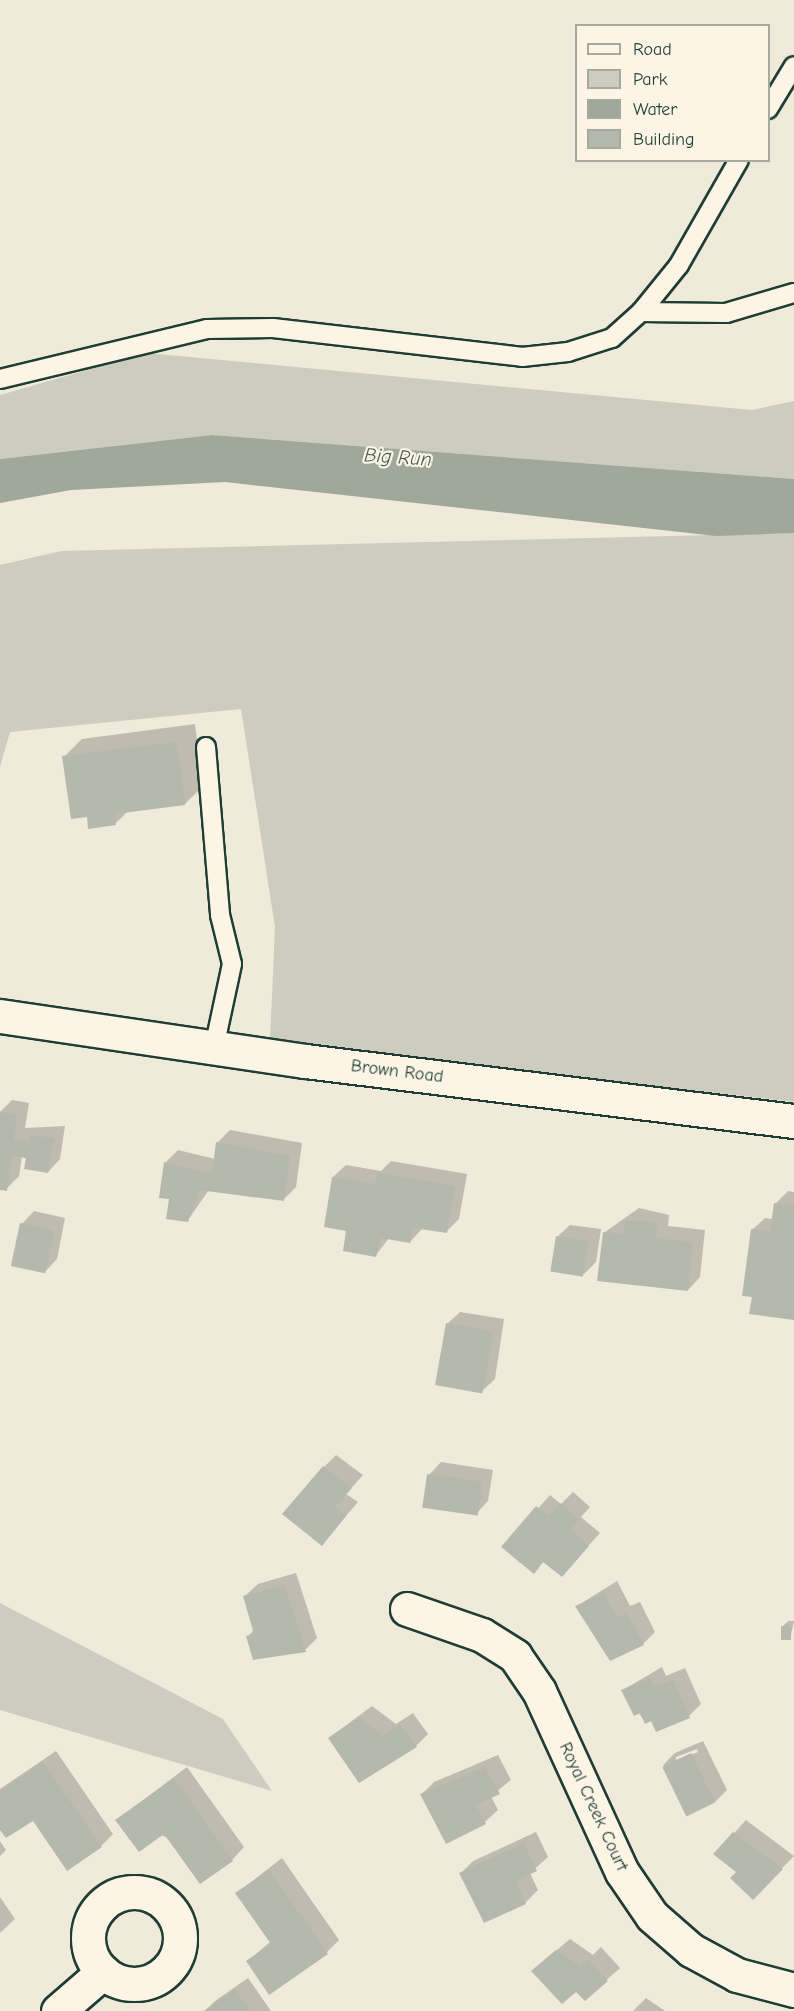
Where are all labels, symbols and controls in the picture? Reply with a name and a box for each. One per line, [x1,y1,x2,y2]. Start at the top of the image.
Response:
legend [575,24,770,162]
text: Road [633,39,672,60]
text: Park [633,69,667,90]
text: Water [633,99,677,120]
text: Building [633,129,695,150]
water label: Big Run [363,443,433,471]
street label: Brown Road [350,1056,444,1088]
street label: Royal Creek Court [554,1739,632,1875]

